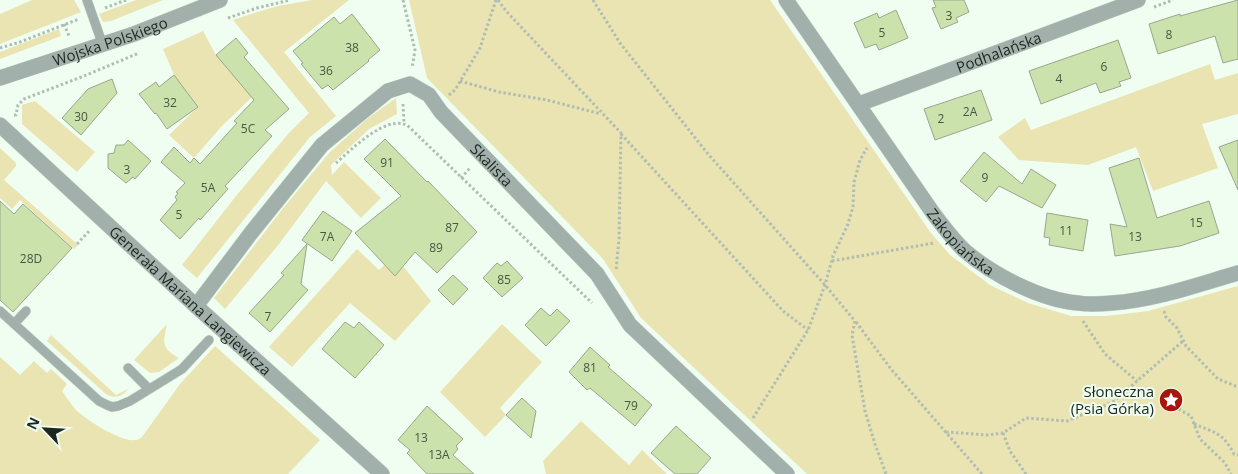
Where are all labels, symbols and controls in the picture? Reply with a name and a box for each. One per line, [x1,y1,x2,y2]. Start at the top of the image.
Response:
house number: 3 [946,7,953,24]
street label: Wojska Polskiego [50,12,170,70]
house number: 5 [879,24,886,41]
house number: 8 [1166,26,1173,43]
street label: Podhalańska [953,27,1044,77]
house number: 38 [345,39,359,56]
house number: 6 [1101,58,1108,75]
house number: 36 [319,62,333,79]
house number: 4 [1056,70,1063,87]
house number: 32 [163,94,177,111]
house number: 2A [963,103,978,120]
house number: 30 [74,108,88,125]
house number: 2 [938,110,945,127]
house number: 5C [241,120,256,137]
street label: Skalista [466,139,517,191]
house number: 91 [380,154,394,171]
house number: 3 [124,161,131,178]
house number: 9 [982,169,989,186]
house number: 5A [201,179,216,196]
street label: Zakopiańska [923,204,998,280]
house number: 5 [176,206,183,223]
house number: 15 [1189,214,1203,231]
house number: 87 [445,219,459,236]
street label: Generała Mariana Langiewicza [105,221,276,380]
house number: 11 [1059,222,1073,239]
house number: 7A [320,228,335,245]
house number: 13 [1128,228,1142,245]
house number: 89 [429,239,443,256]
house number: 28D [20,250,42,267]
house number: 85 [497,271,511,288]
house number: 7 [265,308,272,325]
house number: 81 [583,359,597,376]
place label: Słoneczna (Psia Górka) [1071,381,1154,418]
place icon: Słoneczna (Psia Górka) [1158,387,1184,413]
house number: 79 [624,397,638,414]
north arrow [20,404,70,454]
text: N [22,414,44,432]
house number: 13 [414,429,428,446]
house number: 13A [428,446,450,463]

